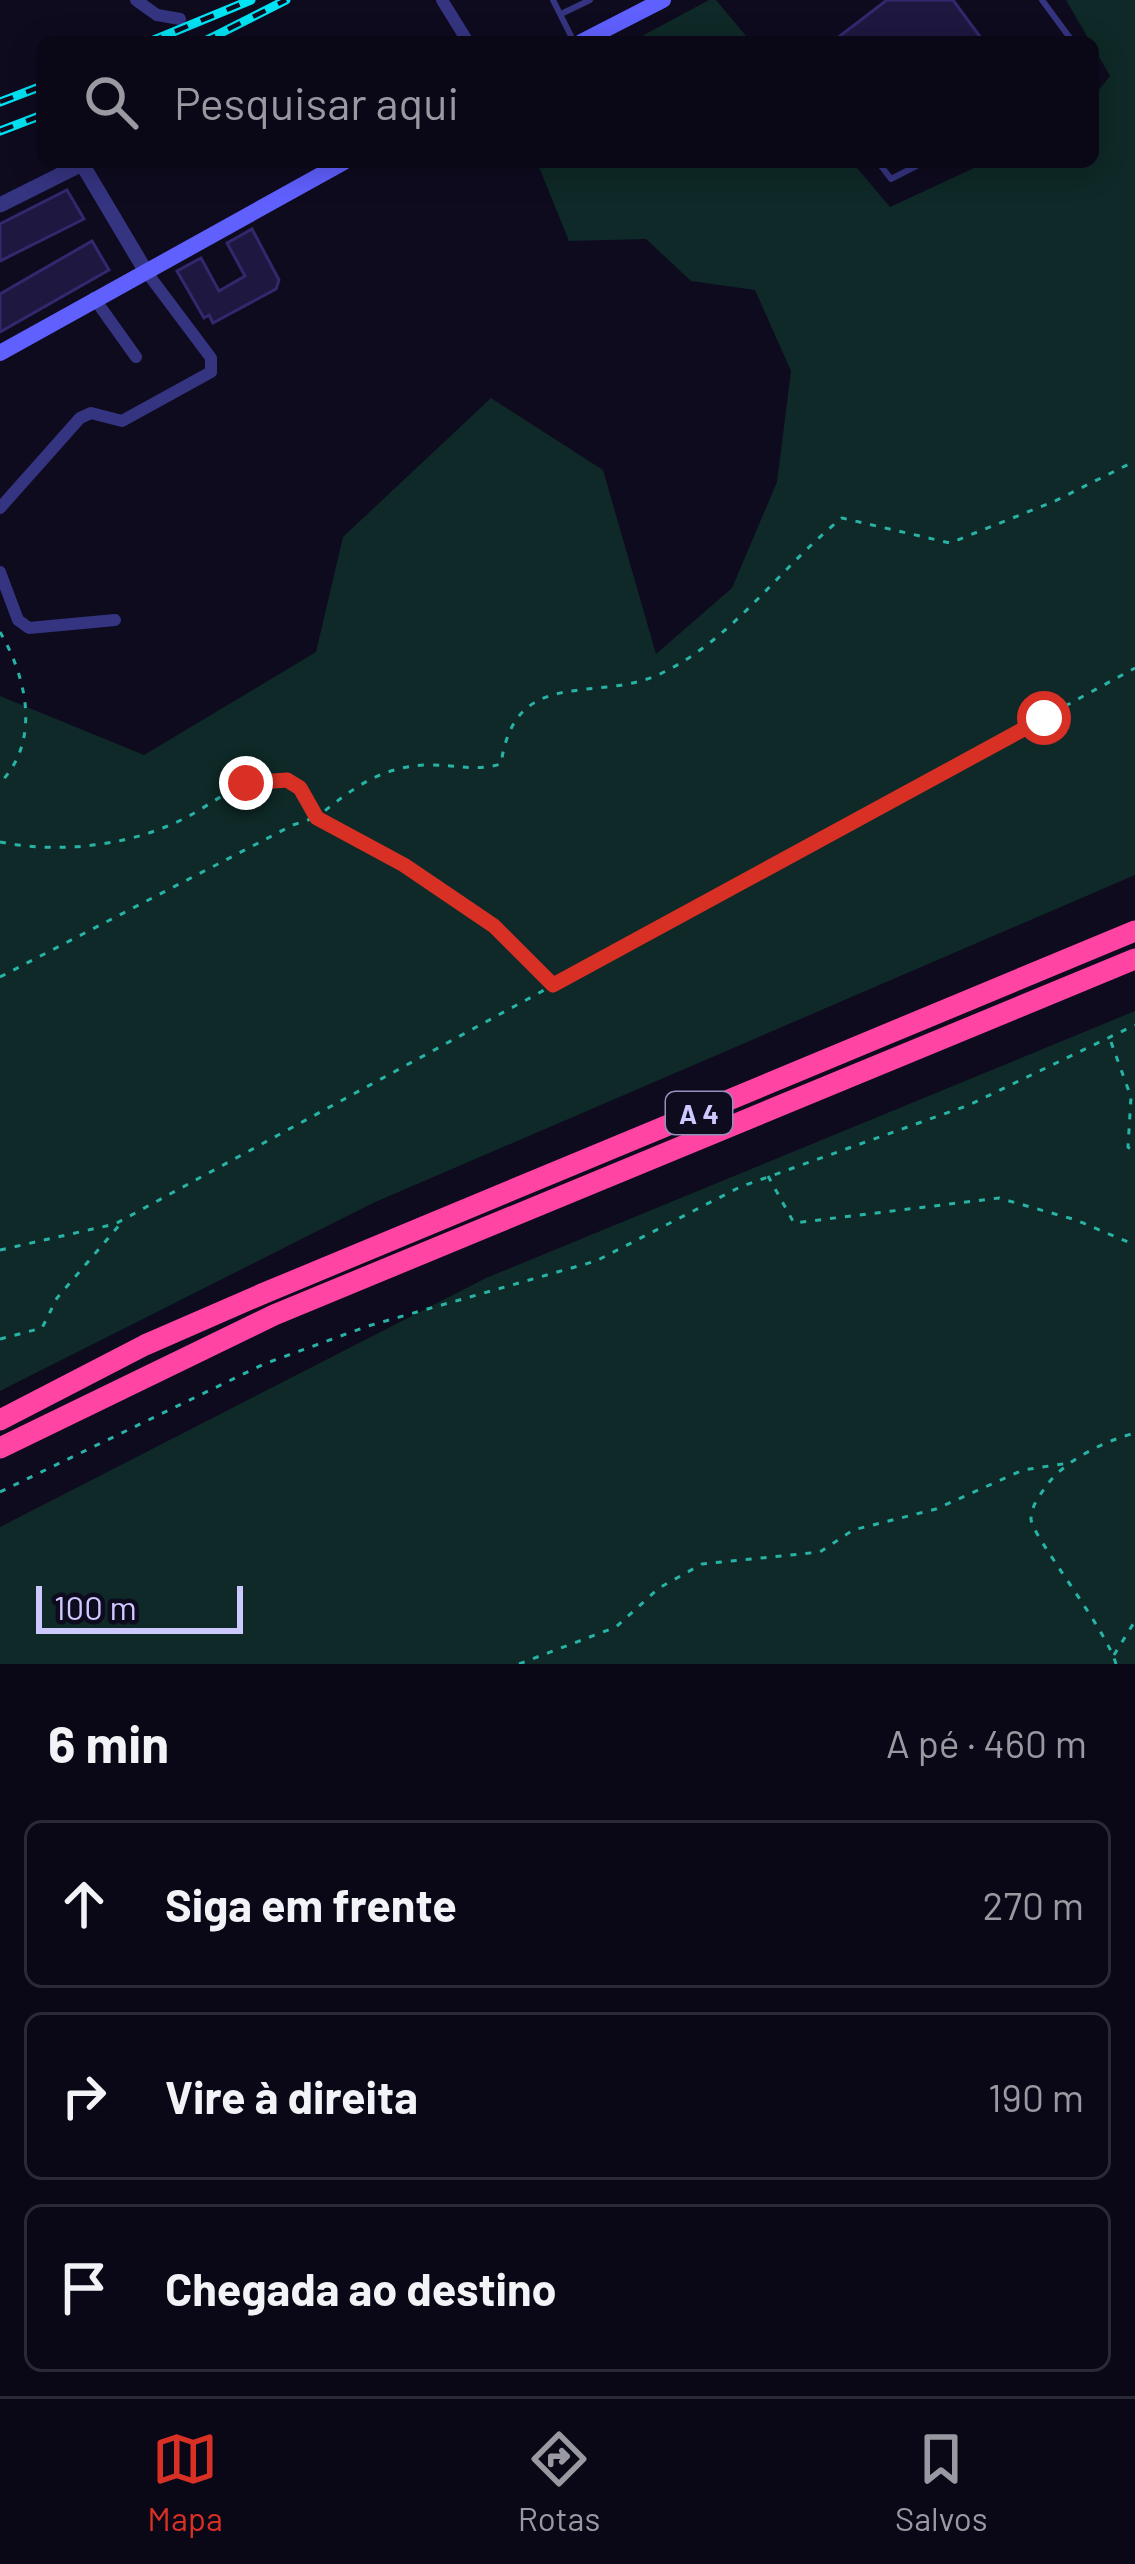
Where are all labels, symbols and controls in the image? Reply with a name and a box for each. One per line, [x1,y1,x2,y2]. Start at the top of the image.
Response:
search box [36,36,1099,168]
icon: search [78,69,144,135]
text: Pesquisar aqui [174,75,459,129]
route start [1017,691,1071,745]
route end [219,756,273,810]
road number: A 4 [666,1092,732,1134]
scale bar [36,1580,243,1633]
text: 100 m [54,1587,137,1627]
text: 6 min [48,1712,169,1773]
text: A pé · 460 m [886,1719,1087,1766]
icon: ahead [51,1871,117,1937]
text: Siga em frente [165,1877,457,1931]
text: 270 m [983,1881,1084,1928]
icon: right [51,2063,117,2129]
text: Vire à direita [165,2069,418,2123]
text: 190 m [988,2073,1084,2120]
icon: arrive [51,2255,117,2321]
text: Chegada ao destino [165,2261,557,2315]
tab: Mapa [147,2426,223,2538]
tab: Rotas [518,2426,600,2538]
tab: Salvos [895,2426,988,2538]

